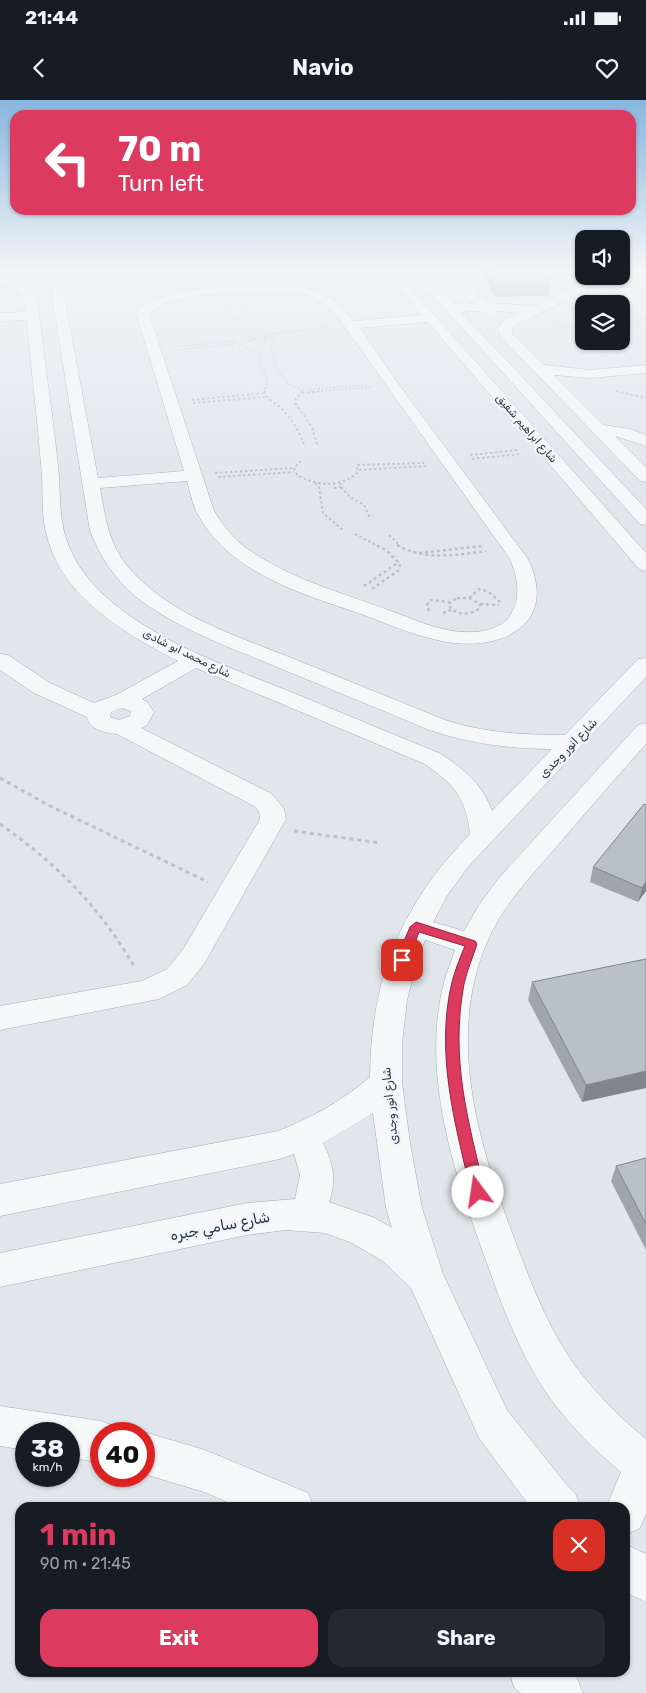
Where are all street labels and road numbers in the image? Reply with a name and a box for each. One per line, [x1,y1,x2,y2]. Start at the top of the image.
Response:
street label: شارع ابراهيم شفيق [492,391,560,467]
street label: شارع محمد ابو شادى [140,626,233,682]
street label: شارع انور وجدى [536,715,601,782]
street label: شارع انور وجدى [379,1066,403,1145]
street label: شارع سامي جبره [169,1208,272,1247]

